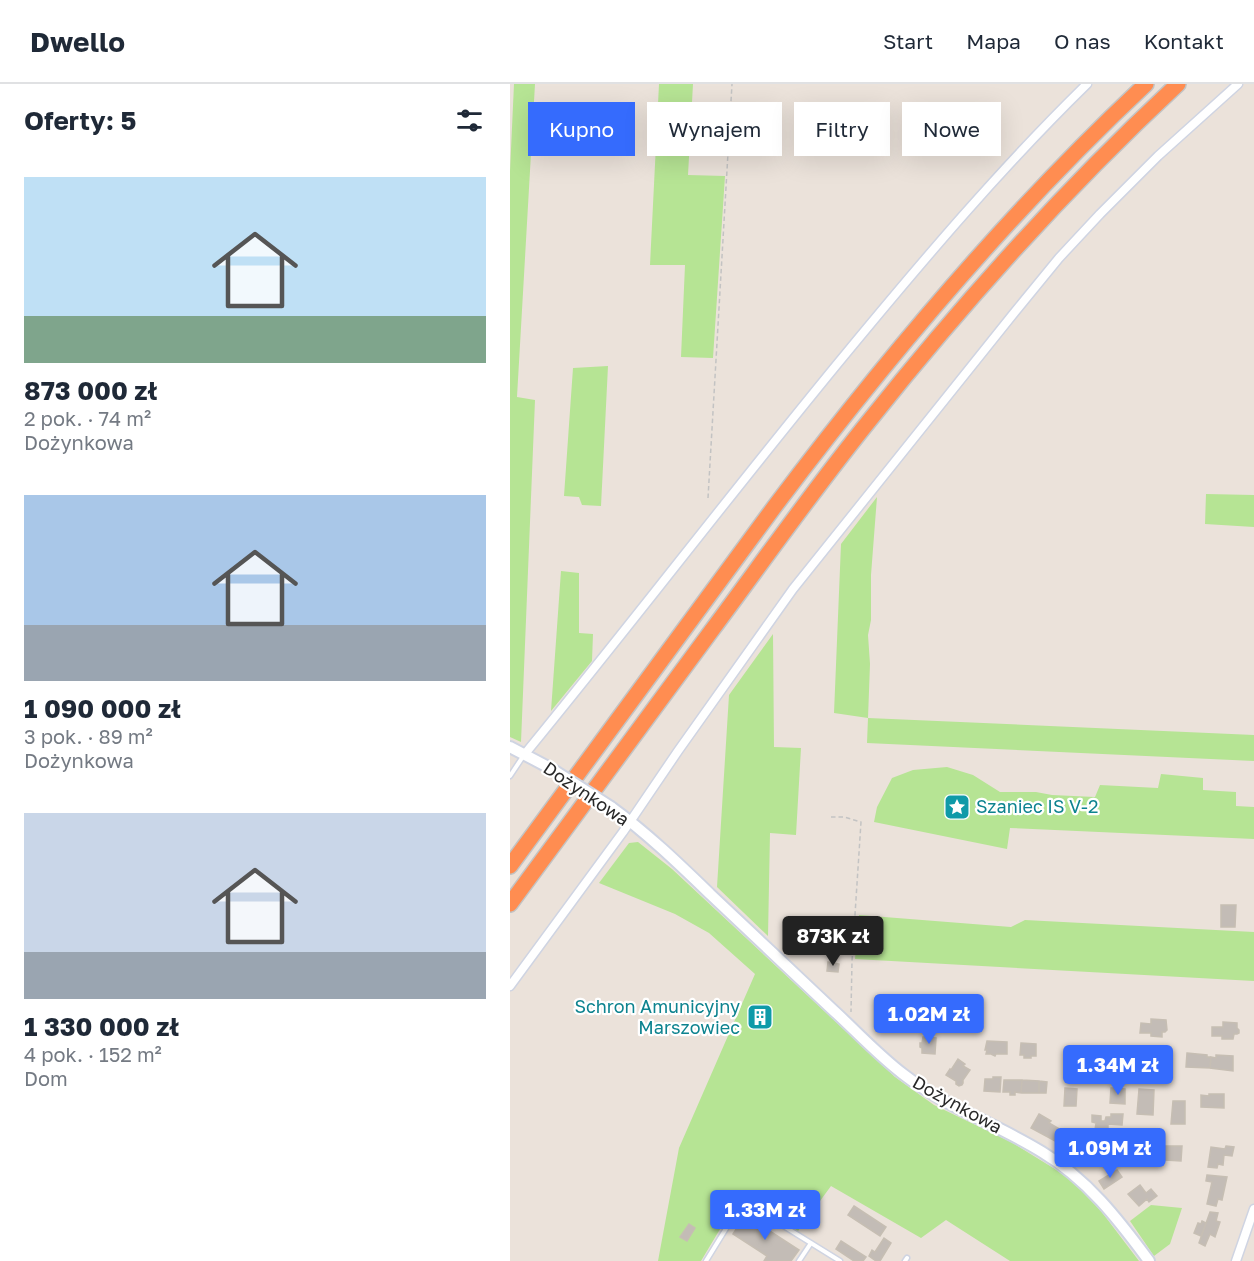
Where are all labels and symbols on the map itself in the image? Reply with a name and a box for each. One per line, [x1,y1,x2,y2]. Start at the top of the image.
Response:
street label: Dożynkowa [539,756,634,830]
place icon: Szaniec IS V-2 [942,792,972,822]
place label: Szaniec IS V-2 [976,795,1098,817]
pin: 873K zł [778,916,888,967]
pin: 1.02M zł [867,994,991,1045]
place label: Schron Amunicyjny Marszowiec [574,995,740,1038]
building icon: Schron Amunicyjny Marszowiec [745,1002,775,1032]
pin: 1.34M zł [1056,1045,1180,1096]
street label: Dożynkowa [909,1071,1006,1138]
pin: 1.09M zł [1048,1128,1172,1179]
pin: 1.33M zł [703,1190,827,1241]

